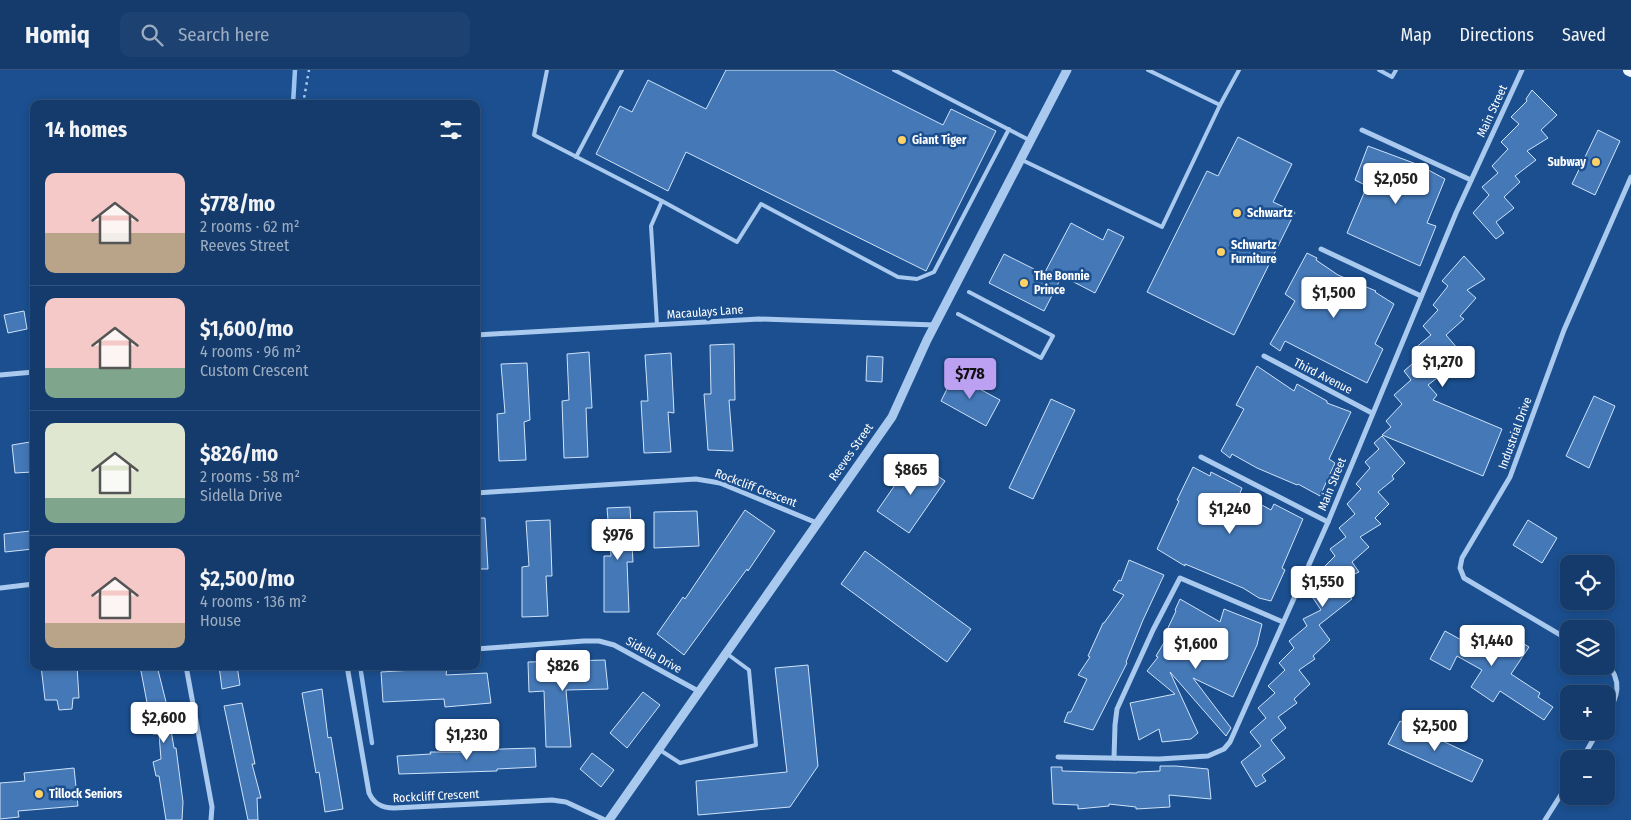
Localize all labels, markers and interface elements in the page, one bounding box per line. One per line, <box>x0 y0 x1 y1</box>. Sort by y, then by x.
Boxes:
search box <box>120 12 470 57</box>
text: Homiq <box>25 21 90 49</box>
icon: search <box>138 21 166 49</box>
text: Search here <box>178 23 269 46</box>
text: Map <box>1400 24 1432 46</box>
text: Directions <box>1460 24 1534 46</box>
text: Saved <box>1562 24 1606 46</box>
street label: Main Street <box>1474 83 1510 139</box>
icon: filters <box>437 116 465 144</box>
text: 14 homes <box>45 117 127 143</box>
place label: Giant Tiger <box>912 133 967 147</box>
marker: Giant Tiger <box>896 134 908 146</box>
place label: Subway <box>1547 155 1586 169</box>
marker: Subway <box>1590 156 1602 168</box>
pin: $2,050 <box>1355 162 1437 205</box>
text: $2,050 <box>1374 169 1418 188</box>
text: $778/mo <box>200 191 275 217</box>
icon: home <box>85 193 145 253</box>
place label: Schwartz <box>1247 206 1292 220</box>
marker: Schwartz <box>1231 207 1243 219</box>
text: 2 rooms · 62 m² <box>200 217 299 236</box>
text: Reeves Street <box>200 236 289 255</box>
place label: Schwartz Furniture <box>1231 238 1276 266</box>
marker: Schwartz Furniture <box>1215 246 1227 258</box>
place label: The Bonnie Prince <box>1034 269 1090 297</box>
pin: $1,500 <box>1293 276 1375 319</box>
marker: The Bonnie Prince <box>1018 277 1030 289</box>
text: $1,500 <box>1312 283 1356 302</box>
street label: Macaulays Lane <box>666 302 744 322</box>
text: $1,600/mo <box>200 316 293 342</box>
icon: home <box>85 318 145 378</box>
text: 4 rooms · 96 m² <box>200 342 301 361</box>
pin: $1,270 <box>1402 346 1484 388</box>
text: $1,270 <box>1423 352 1463 371</box>
street label: Third Avenue <box>1291 355 1355 397</box>
pin: $778 <box>940 358 1000 400</box>
text: Custom Crescent <box>200 361 308 380</box>
text: $778 <box>955 364 985 383</box>
street label: Industrial Drive <box>1495 395 1535 471</box>
street label: Reeves Street <box>826 421 876 483</box>
text: $826/mo <box>200 441 278 467</box>
icon: home <box>85 443 145 503</box>
pin: $865 <box>881 454 941 496</box>
street label: Main Street <box>1315 455 1349 513</box>
text: $865 <box>895 460 927 479</box>
street label: Rockcliff Crescent <box>713 466 799 510</box>
text: 2 rooms · 58 m² <box>200 467 300 486</box>
text: Sidella Drive <box>200 486 282 505</box>
pin: $1,240 <box>1189 492 1271 535</box>
text: $1,240 <box>1209 499 1251 518</box>
pin: $976 <box>588 518 648 561</box>
text: $976 <box>603 525 633 544</box>
map controls <box>1560 555 1615 805</box>
button: locate <box>1560 555 1615 610</box>
text: $2,500/mo <box>200 566 295 592</box>
pin: $1,550 <box>1282 566 1364 608</box>
icon: home <box>85 568 145 628</box>
text: $1,550 <box>1302 572 1344 591</box>
text: 4 rooms · 136 m² <box>200 592 307 611</box>
text: House <box>200 611 241 630</box>
button: layers <box>1560 620 1615 675</box>
pin: $1,440 <box>1451 624 1533 667</box>
pin: $1,600 <box>1155 628 1237 670</box>
text: $1,440 <box>1471 631 1513 650</box>
street label: Sidella Drive <box>624 634 684 676</box>
text: $1,600 <box>1174 634 1218 653</box>
pin: $826 <box>533 650 593 692</box>
text: $826 <box>547 656 579 675</box>
button: + <box>1560 685 1615 740</box>
pin: $2,600 <box>123 702 205 744</box>
text: $2,600 <box>142 708 186 727</box>
pin: $2,500 <box>1394 710 1476 752</box>
text: $2,500 <box>1413 716 1457 735</box>
pin: $1,230 <box>426 718 508 761</box>
text: $1,230 <box>446 725 488 744</box>
button: − <box>1560 750 1615 805</box>
place label: Tillock Seniors <box>49 787 123 801</box>
street label: Rockcliff Crescent <box>392 787 480 805</box>
marker: Tillock Seniors <box>33 788 45 800</box>

